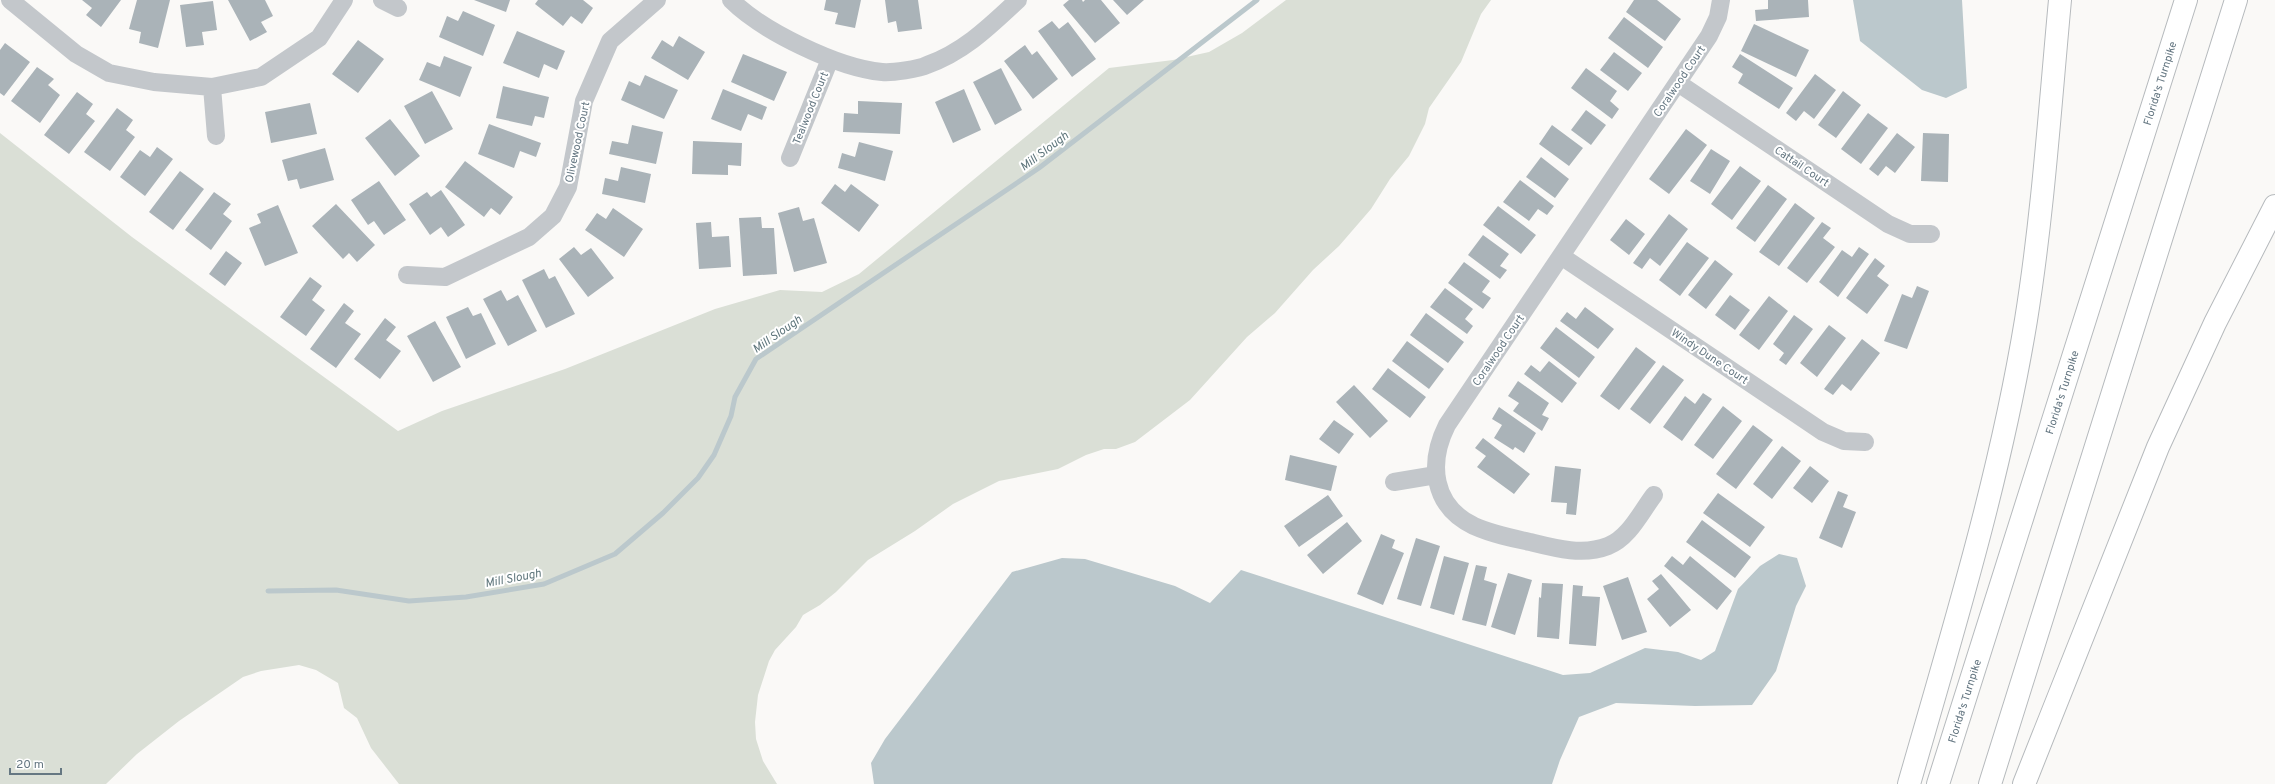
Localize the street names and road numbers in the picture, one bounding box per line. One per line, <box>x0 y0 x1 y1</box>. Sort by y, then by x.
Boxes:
street label: Florida's Turnpike <box>2141 40 2180 127</box>
street label: Coralwood Court <box>1651 43 1709 120</box>
street label: Tealwood Court <box>790 70 832 147</box>
street label: Olivewood Court <box>563 100 593 184</box>
street label: Cattail Court <box>1771 143 1831 190</box>
street label: Coralwood Court <box>1470 312 1528 389</box>
street label: Windy Dune Court <box>1668 326 1751 388</box>
street label: Florida's Turnpike <box>2043 349 2083 436</box>
street label: Florida's Turnpike <box>1945 658 1985 745</box>

